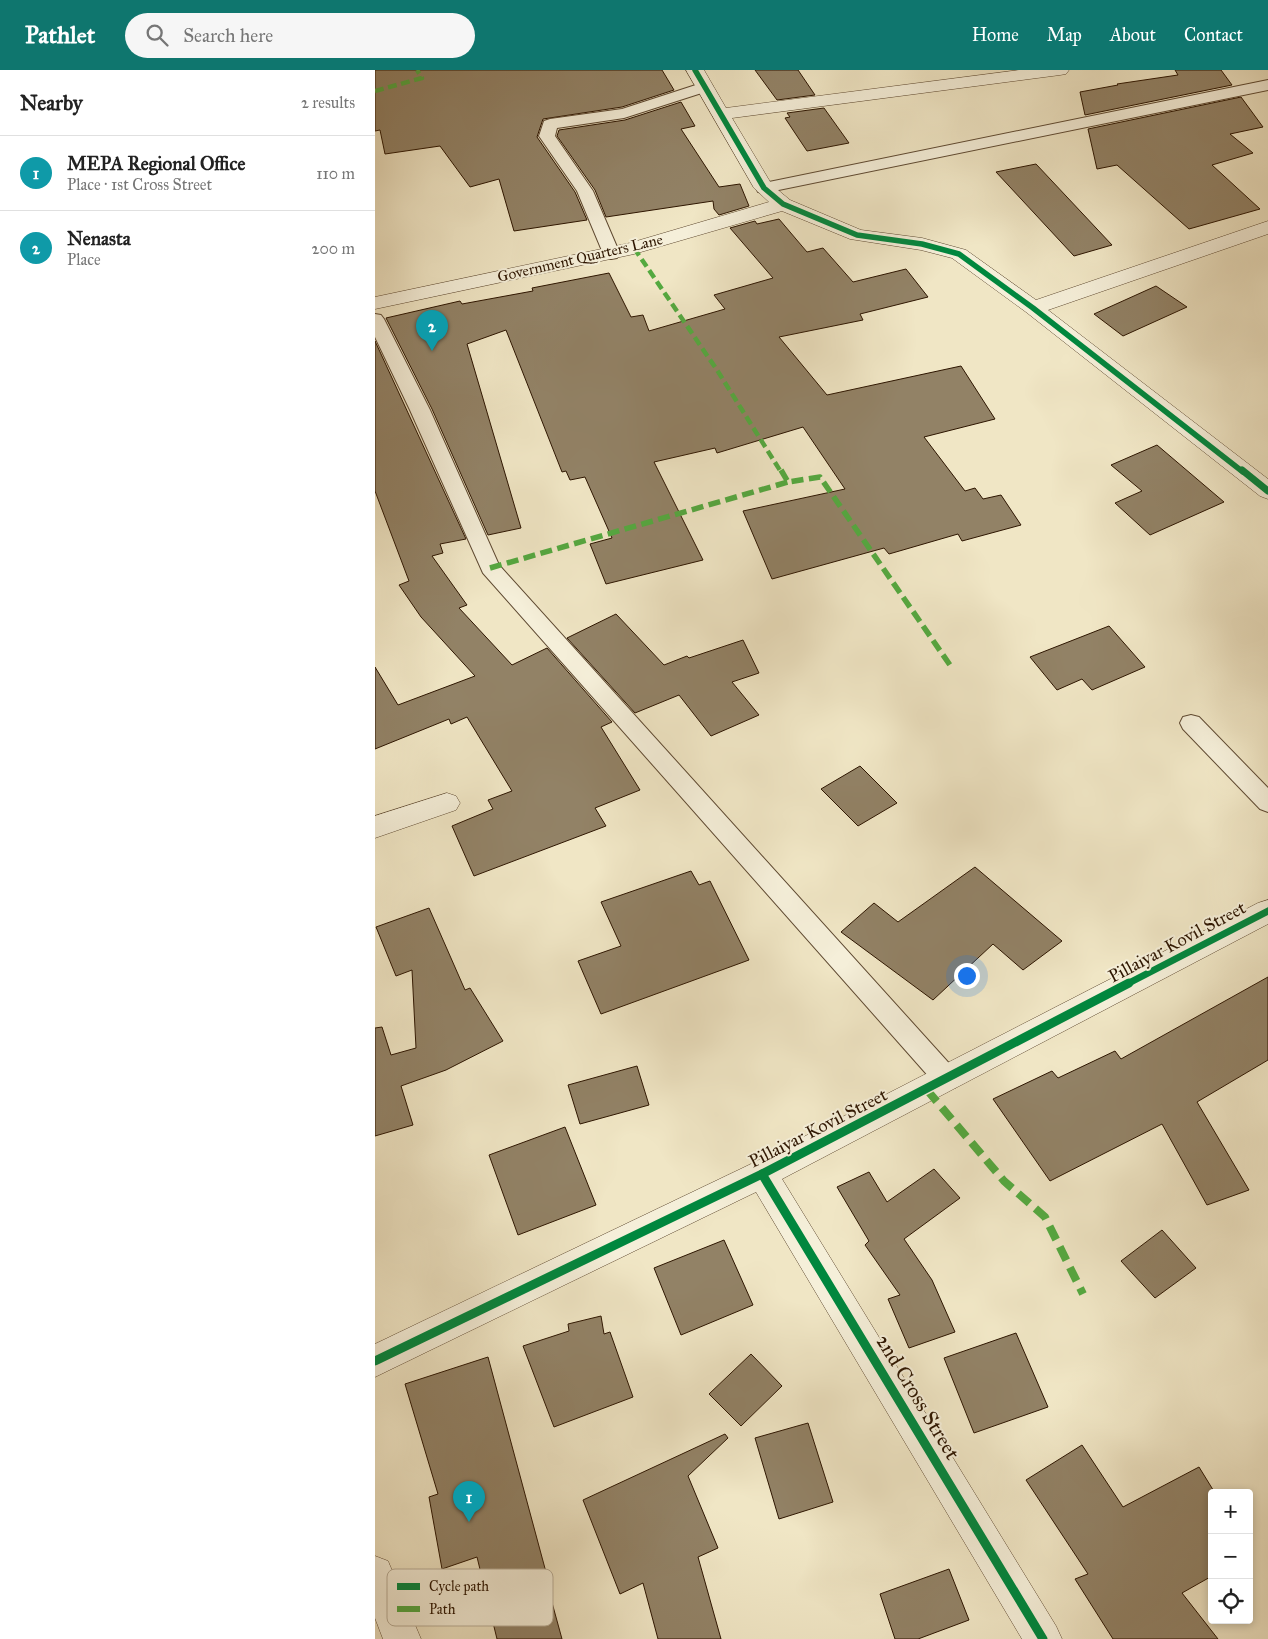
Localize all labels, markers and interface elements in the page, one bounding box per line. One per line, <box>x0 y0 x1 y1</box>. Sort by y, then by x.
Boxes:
search box <box>125 13 475 58</box>
text: Pathlet <box>25 20 95 50</box>
icon: search <box>143 21 171 49</box>
text: Search here <box>183 24 273 47</box>
text: Home <box>972 24 1019 46</box>
text: Map <box>1047 24 1082 46</box>
text: About <box>1110 24 1156 46</box>
text: Contact <box>1184 24 1243 46</box>
text: Nearby <box>20 90 83 116</box>
text: 2 results <box>301 93 355 112</box>
text: MEPA Regional Office <box>67 152 245 175</box>
text: 1 <box>33 164 39 183</box>
text: 110 m <box>316 164 355 183</box>
text: Place · 1st Cross Street <box>67 175 212 194</box>
text: Nenasta <box>67 227 131 250</box>
street label: Government Quarters Lane <box>496 230 664 286</box>
text: 2 <box>32 239 40 258</box>
text: 200 m <box>312 239 355 258</box>
text: Place <box>67 250 101 269</box>
pin: 2 <box>416 310 448 351</box>
street label: Pillaiyar Kovil Street <box>1104 896 1250 988</box>
your location <box>954 963 980 989</box>
street label: Pillaiyar Kovil Street <box>745 1083 892 1172</box>
street label: 2nd Cross Street <box>870 1330 966 1465</box>
pin: 1 <box>453 1481 485 1522</box>
map controls <box>1208 1489 1253 1624</box>
button: + <box>1208 1489 1253 1534</box>
button: − <box>1208 1534 1253 1579</box>
legend <box>387 1569 553 1626</box>
text: Cycle path <box>429 1578 489 1595</box>
button: locate <box>1208 1579 1253 1624</box>
text: Path <box>429 1601 456 1618</box>

